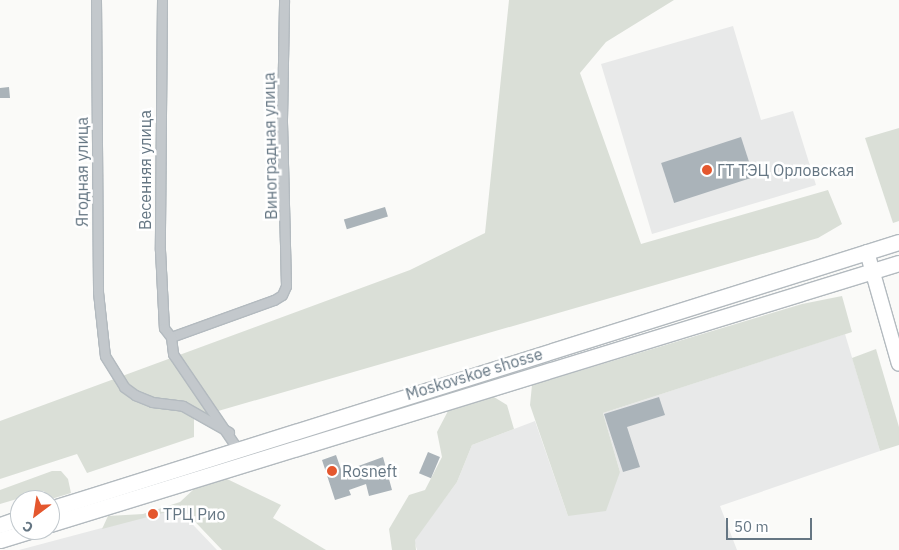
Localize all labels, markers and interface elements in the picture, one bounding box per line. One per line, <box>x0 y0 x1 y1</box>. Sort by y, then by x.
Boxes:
street label: Виноградная улица <box>259 72 281 220</box>
street label: Весенняя улица <box>135 110 155 230</box>
street label: Ягодная улица <box>72 117 92 227</box>
place label: ГТ ТЭЦ Орловская <box>717 160 854 180</box>
marker: ГТ ТЭЦ Орловская <box>701 164 713 176</box>
street label: Moskovskoe shosse <box>403 344 545 404</box>
place label: Rosneft <box>342 461 397 481</box>
marker: Rosneft <box>326 465 338 477</box>
north arrow <box>10 490 60 540</box>
place label: ТРЦ Рио <box>163 504 225 524</box>
marker: ТРЦ Рио <box>147 508 159 520</box>
scale bar <box>729 508 815 540</box>
text: С <box>19 517 36 537</box>
text: 50 m <box>734 517 769 536</box>

